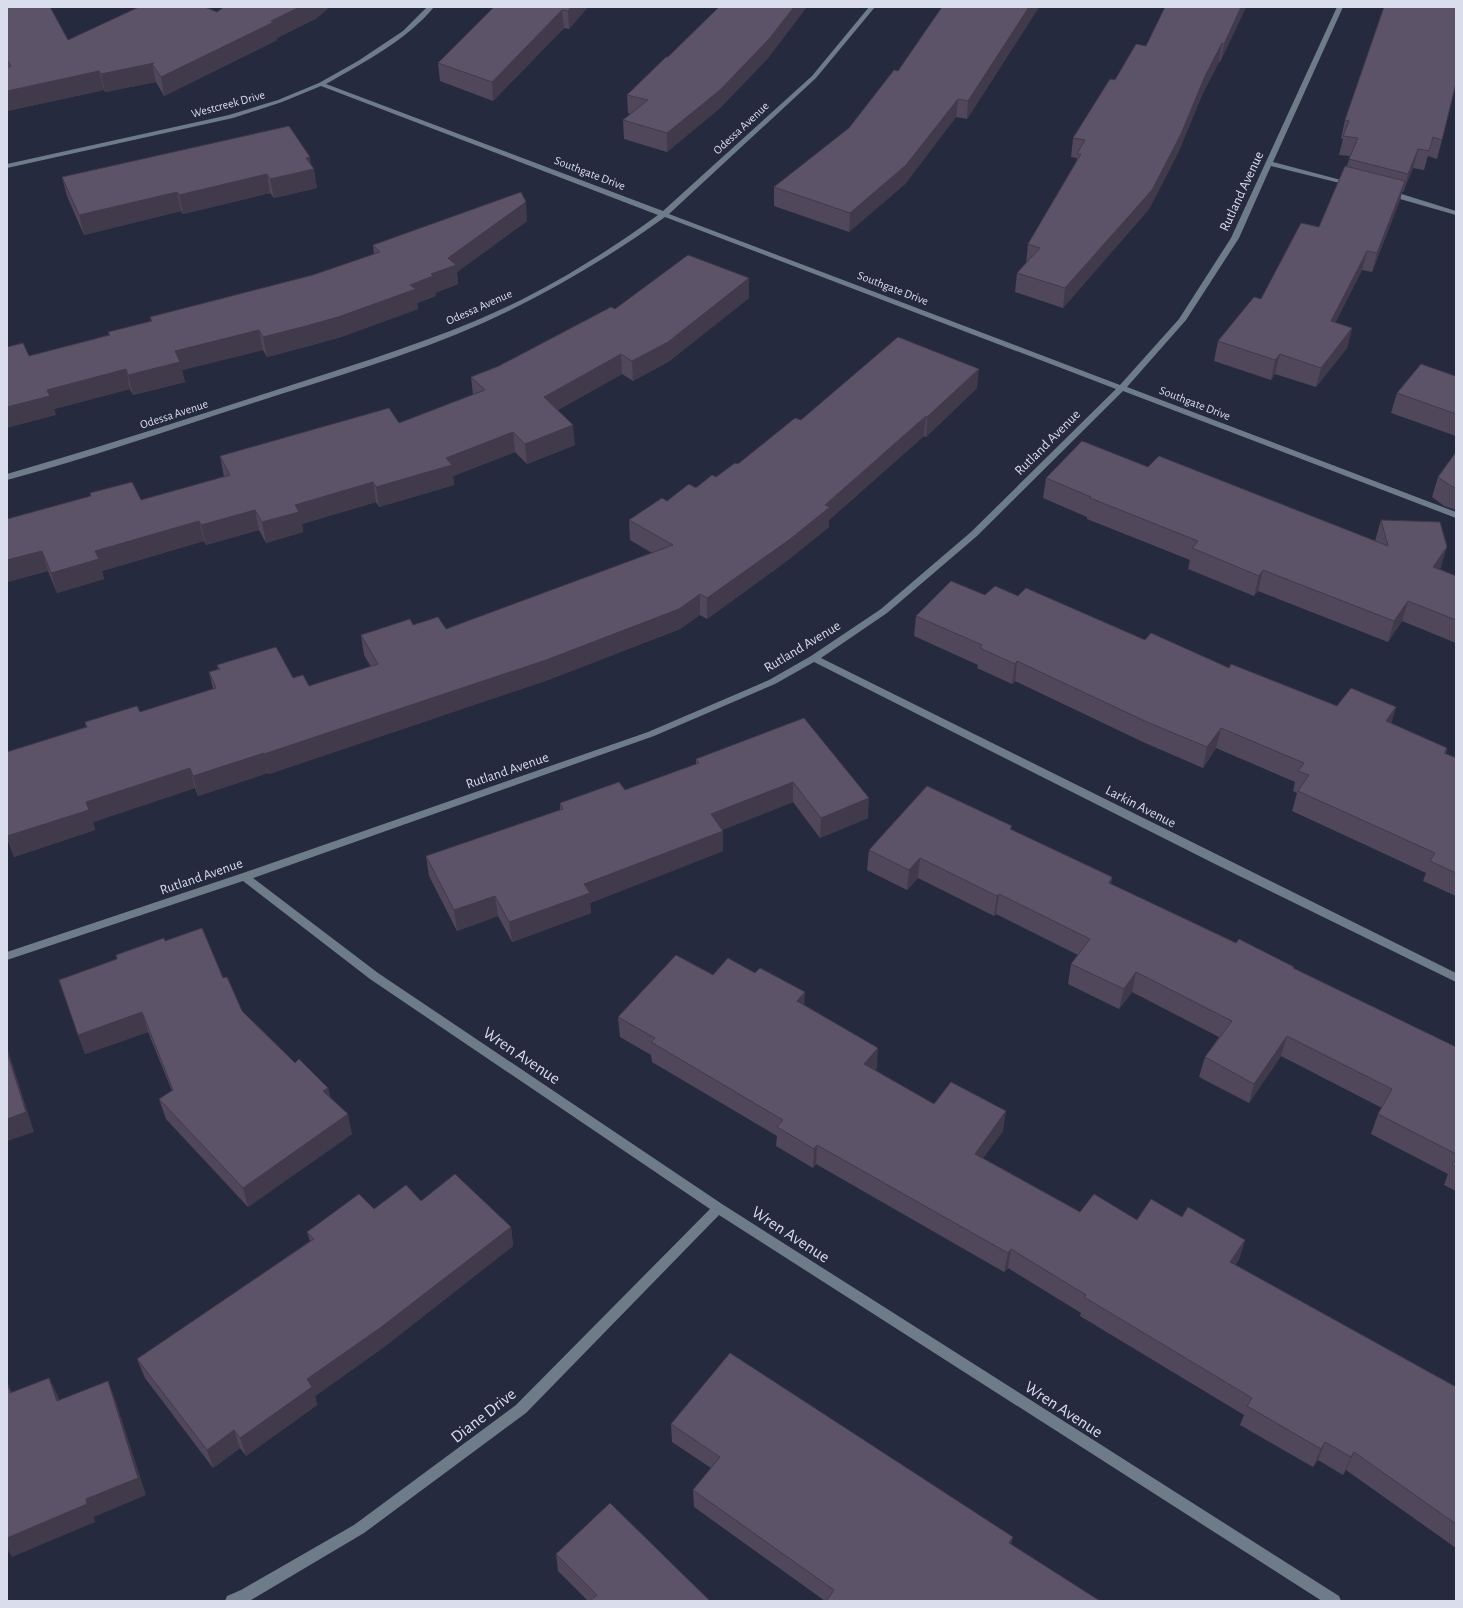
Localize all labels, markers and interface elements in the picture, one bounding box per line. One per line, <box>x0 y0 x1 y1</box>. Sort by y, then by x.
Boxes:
street label: Westcreek Drive <box>190 88 266 120</box>
street label: Odessa Avenue <box>711 99 771 157</box>
street label: Rutland Avenue <box>1217 149 1267 234</box>
street label: Southgate Drive <box>553 154 627 192</box>
street label: Southgate Drive <box>856 269 930 307</box>
street label: Odessa Avenue <box>444 287 514 327</box>
street label: Southgate Drive <box>1158 384 1232 422</box>
street label: Odessa Avenue <box>138 397 210 431</box>
street label: Rutland Avenue <box>1012 407 1083 478</box>
street label: Rutland Avenue <box>762 619 843 675</box>
street label: Rutland Avenue <box>464 750 550 792</box>
street label: Larkin Avenue <box>1103 783 1178 831</box>
street label: Rutland Avenue <box>158 856 244 898</box>
street label: Wren Avenue <box>480 1024 563 1087</box>
street label: Wren Avenue <box>749 1203 833 1266</box>
street label: Wren Avenue <box>1022 1378 1106 1441</box>
street label: Diane Drive <box>448 1385 519 1446</box>

